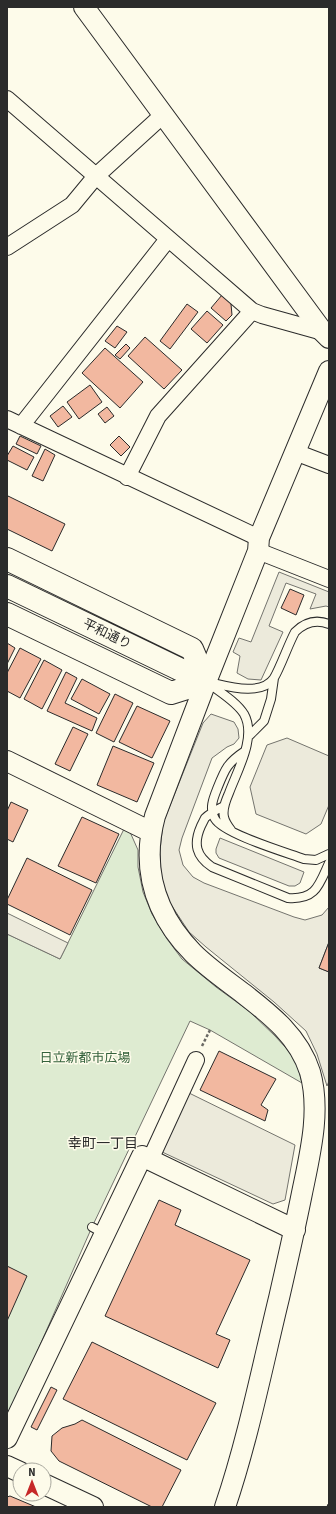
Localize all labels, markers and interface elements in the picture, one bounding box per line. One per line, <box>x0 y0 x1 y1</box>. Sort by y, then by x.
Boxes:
street label: 平和通り <box>80 615 134 653</box>
park label: 日立新都市広場 <box>39 1049 131 1067</box>
district label: 幸町一丁目 <box>68 1134 138 1154</box>
north arrow <box>12 1462 52 1502</box>
text: N <box>28 1465 36 1480</box>

